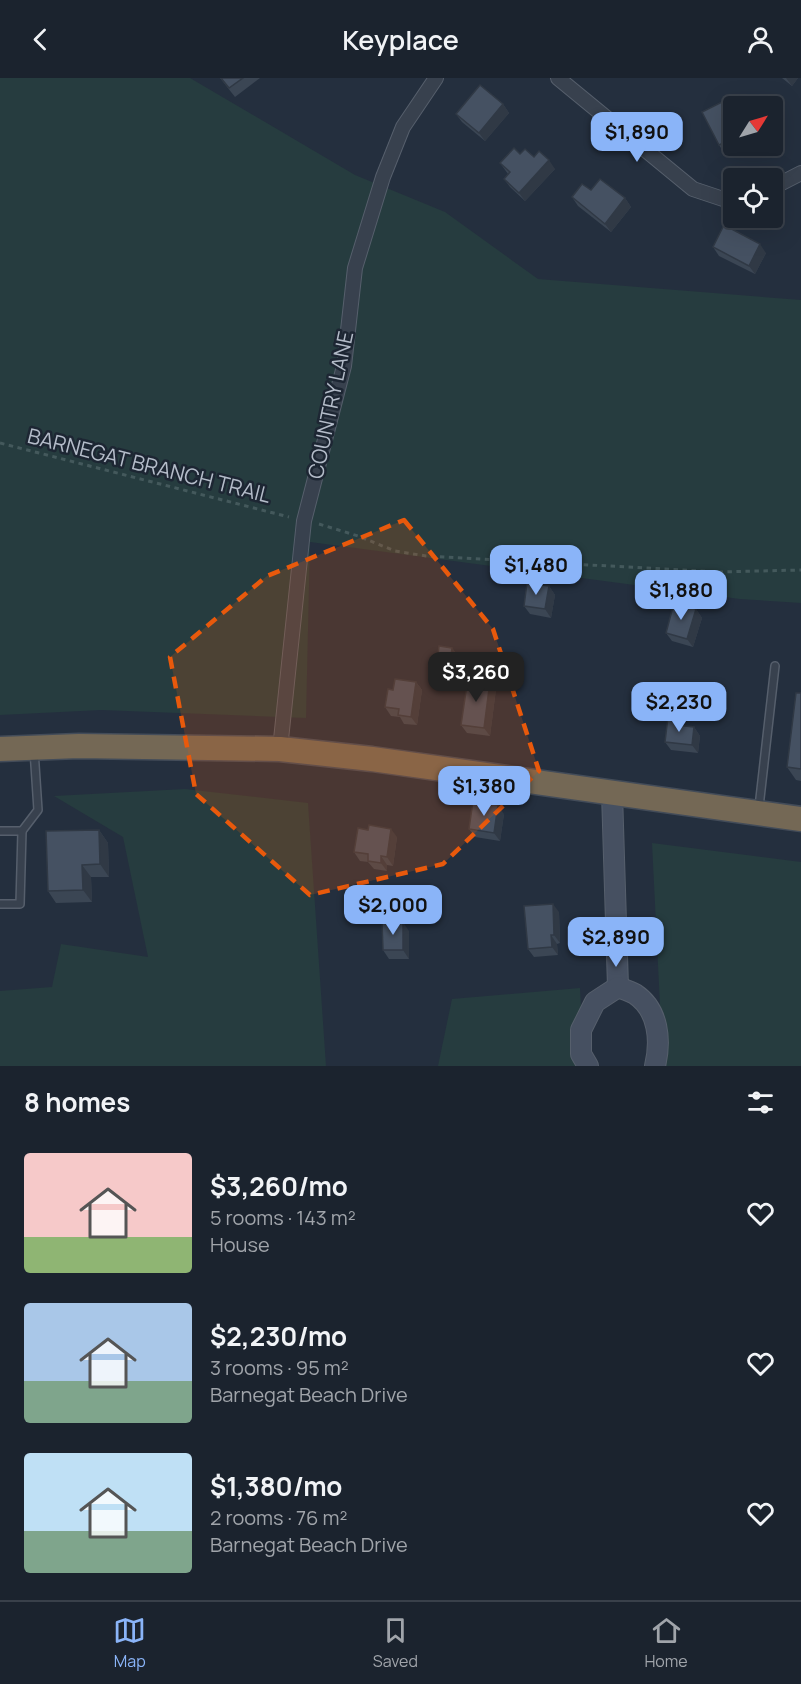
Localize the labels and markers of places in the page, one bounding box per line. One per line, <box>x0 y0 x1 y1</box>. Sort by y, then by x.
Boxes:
pin: $1,890 <box>588 112 686 163</box>
pin: $1,480 <box>487 545 585 596</box>
pin: $1,880 <box>632 570 730 621</box>
pin: $3,260 <box>427 652 525 703</box>
pin: $2,230 <box>630 682 728 733</box>
pin: $1,380 <box>435 766 533 817</box>
pin: $2,000 <box>344 885 442 936</box>
pin: $2,890 <box>567 917 665 968</box>

